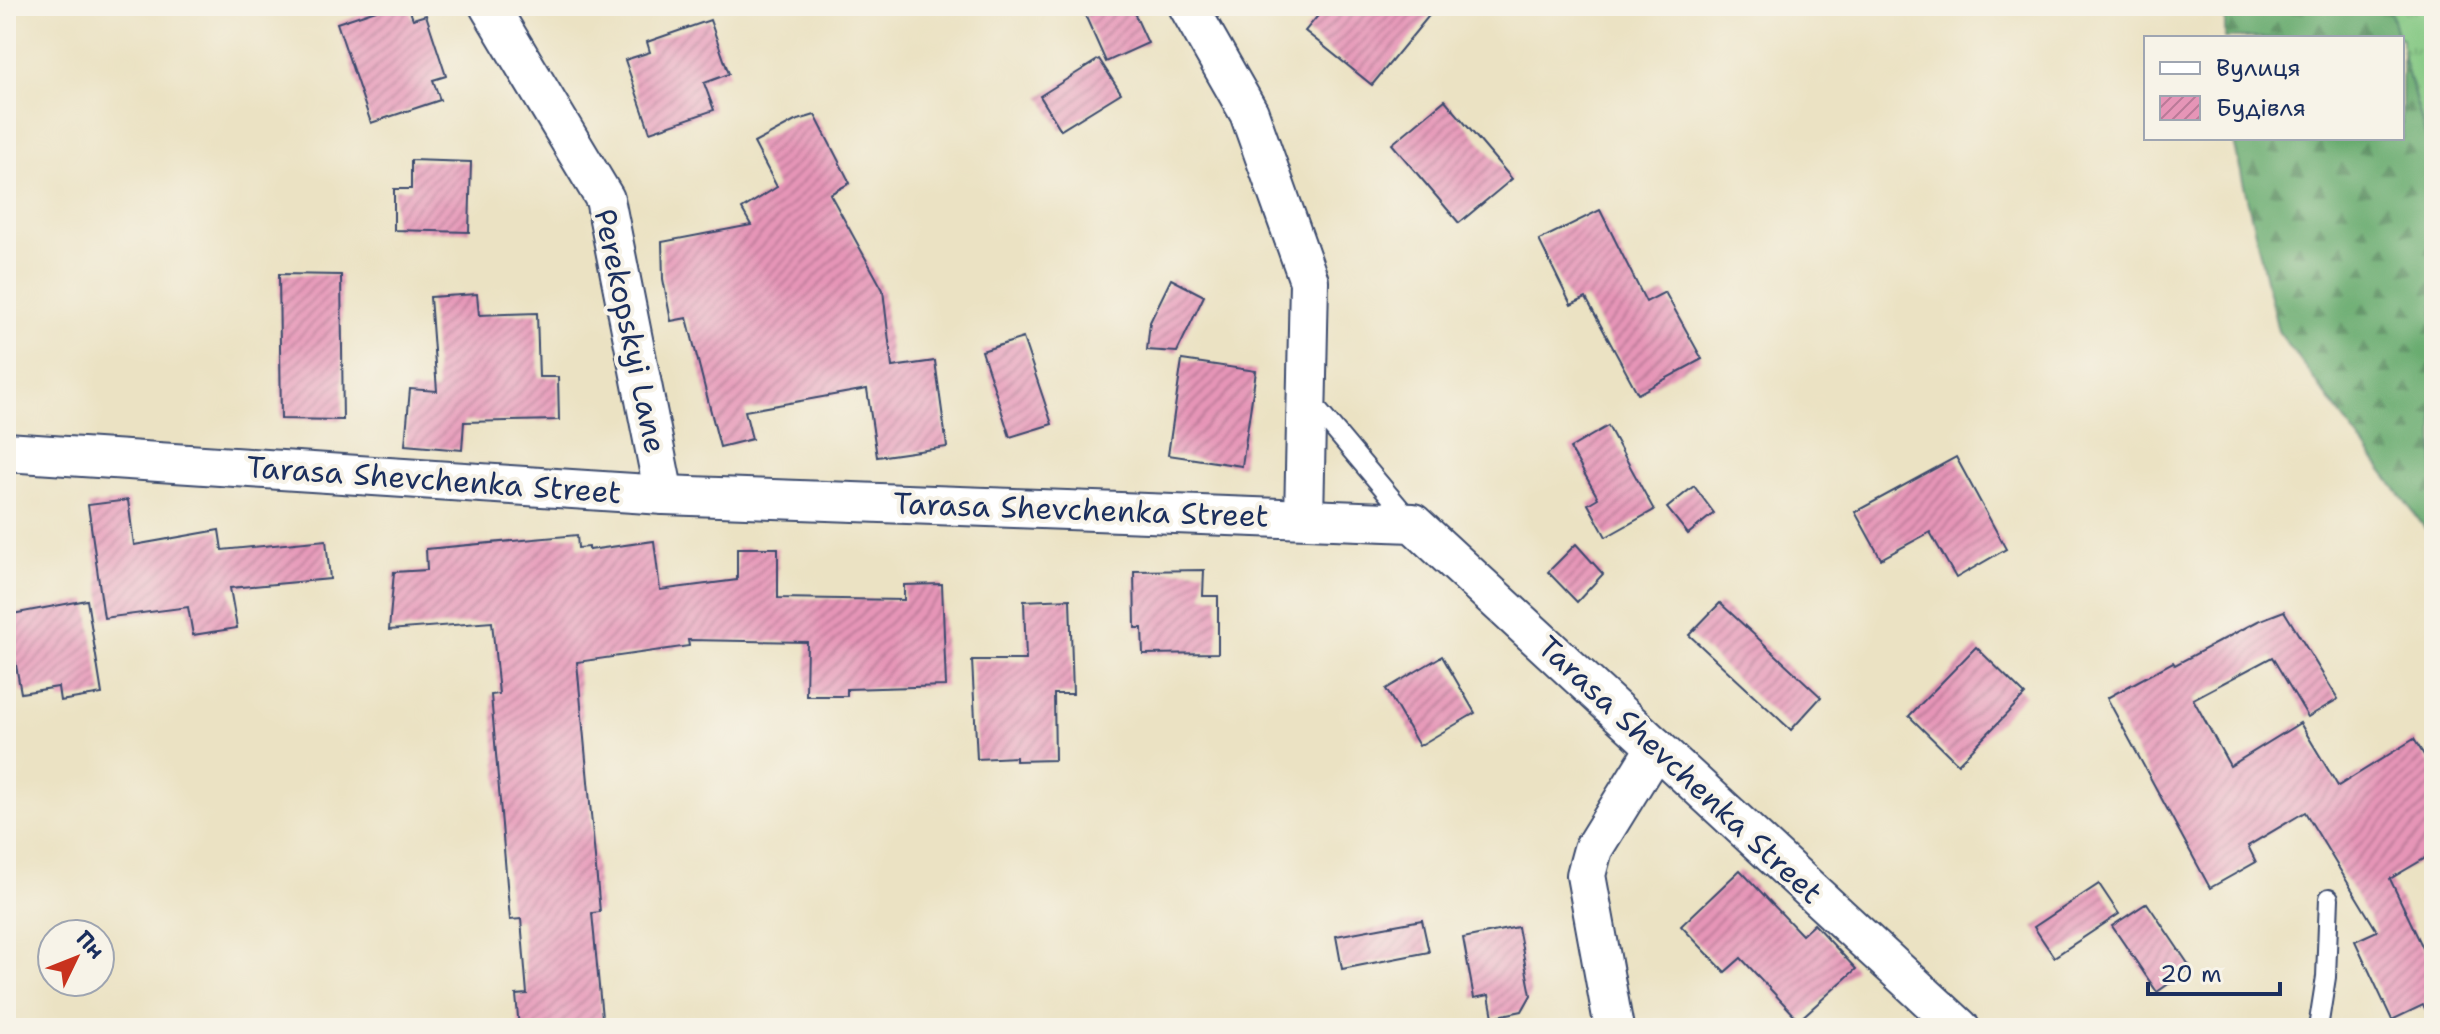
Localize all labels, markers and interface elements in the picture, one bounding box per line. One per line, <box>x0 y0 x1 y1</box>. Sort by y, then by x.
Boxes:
legend <box>2144 36 2404 140</box>
text: Вулиця <box>2216 52 2301 84</box>
text: Будівля <box>2216 92 2306 124</box>
street label: Perekopskyi Lane <box>585 205 676 457</box>
street label: Tarasa Shevchenka Street <box>245 446 623 513</box>
street label: Tarasa Shevchenka Street <box>893 482 1269 537</box>
street label: Tarasa Shevchenka Street <box>1529 627 1832 913</box>
north arrow <box>36 918 116 998</box>
text: Пн <box>70 924 111 965</box>
scale bar <box>2148 946 2280 996</box>
text: 20 m <box>2160 958 2222 990</box>

